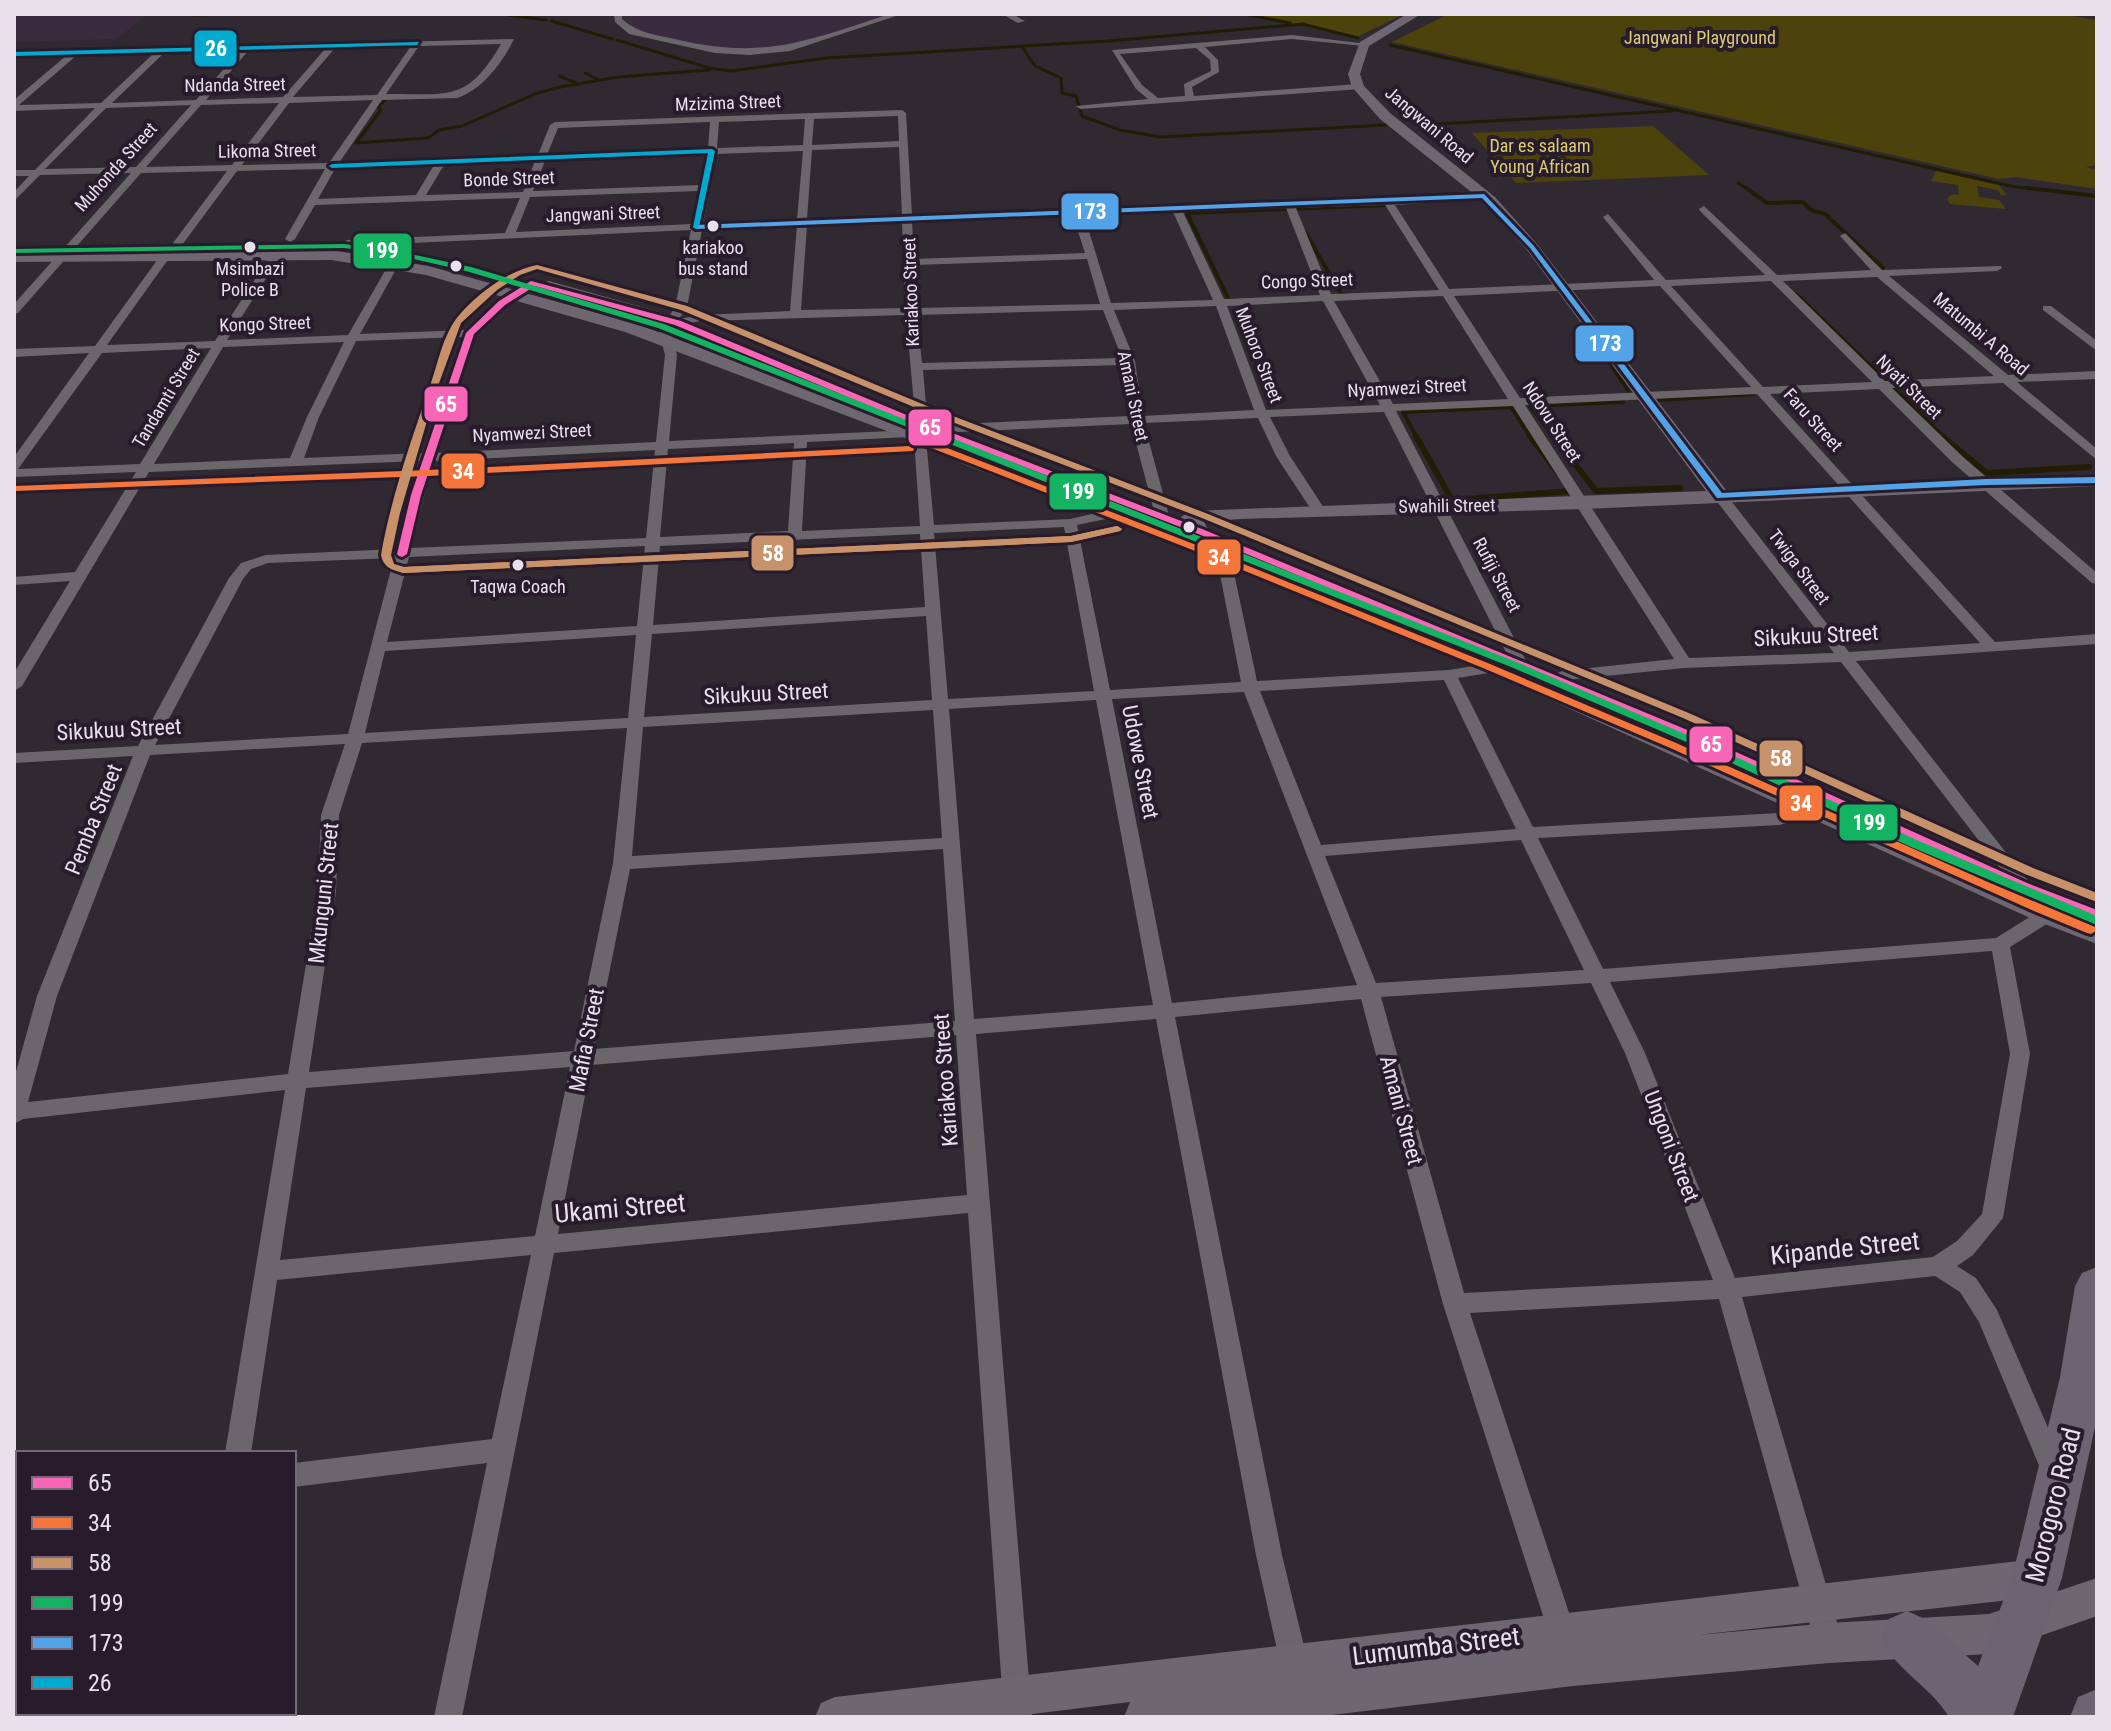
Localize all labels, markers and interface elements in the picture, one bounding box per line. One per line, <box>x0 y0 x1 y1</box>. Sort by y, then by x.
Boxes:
park label: Jangwani Playground <box>1624 27 1776 48</box>
line badge: 26 <box>193 29 238 68</box>
text: 26 <box>205 36 227 61</box>
street label: Ndanda Street <box>184 73 286 96</box>
street label: Jangwani Road <box>1381 82 1478 167</box>
street label: Mzizima Street <box>675 90 781 115</box>
street label: Muhonda Street <box>70 118 161 216</box>
park label: Dar es salaam Young African <box>1489 135 1591 177</box>
street label: Likoma Street <box>218 139 316 162</box>
street label: Bonde Street <box>463 166 555 191</box>
line badge: 173 <box>1060 192 1120 231</box>
text: 173 <box>1073 199 1107 224</box>
street label: Jangwani Street <box>545 201 661 226</box>
marker: kariakoo bus stand <box>705 218 721 234</box>
line badge: 199 <box>352 232 413 270</box>
place label: kariakoo bus stand <box>678 237 748 279</box>
street label: Kariakoo Street <box>898 237 923 347</box>
text: 199 <box>365 238 399 263</box>
marker: Msimbazi Police B <box>242 239 258 255</box>
place label: Msimbazi Police B <box>215 258 285 300</box>
unlabelled marker <box>448 258 464 274</box>
street label: Congo Street <box>1261 268 1353 293</box>
street label: Matumbi A Road <box>1930 288 2033 379</box>
street label: Muhoro Street <box>1232 304 1287 406</box>
street label: Kongo Street <box>219 311 311 336</box>
line badge: 173 <box>1574 324 1635 363</box>
text: 173 <box>1588 331 1622 356</box>
street label: Tandamti Street <box>128 344 204 451</box>
street label: Amani Street <box>1114 349 1153 443</box>
street label: Nyati Street <box>1872 350 1946 423</box>
street label: Nyamwezi Street <box>1347 374 1467 401</box>
street label: Ndovu Street <box>1519 378 1586 466</box>
street label: Faru Street <box>1780 384 1847 455</box>
line badge: 65 <box>423 385 469 423</box>
text: 65 <box>435 392 457 417</box>
line badge: 65 <box>907 408 953 447</box>
text: 65 <box>919 415 941 440</box>
street label: Nyamwezi Street <box>472 419 592 446</box>
line badge: 34 <box>440 452 486 490</box>
text: 34 <box>452 459 474 484</box>
line badge: 199 <box>1048 472 1108 511</box>
text: 199 <box>1061 479 1095 504</box>
street label: Swahili Street <box>1398 494 1496 517</box>
unlabelled marker <box>1181 519 1197 535</box>
street label: Twiga Street <box>1764 525 1834 608</box>
line badge: 58 <box>750 534 795 572</box>
street label: Rufiji Street <box>1469 534 1526 616</box>
line badge: 34 <box>1196 538 1242 576</box>
text: 58 <box>762 541 784 566</box>
text: 34 <box>1208 545 1230 570</box>
marker: Taqwa Coach <box>510 557 526 573</box>
place label: Taqwa Coach <box>470 576 566 597</box>
street label: Sikukuu Street <box>1753 620 1879 651</box>
street label: Sikukuu Street <box>703 678 829 709</box>
street label: Udowe Street <box>1117 703 1164 821</box>
street label: Sikukuu Street <box>56 714 182 745</box>
line badge: 65 <box>1688 725 1734 764</box>
text: 65 <box>1700 732 1722 757</box>
line badge: 58 <box>1758 739 1804 778</box>
text: 58 <box>1770 746 1792 771</box>
street label: Pemba Street <box>60 760 127 878</box>
line badge: 34 <box>1778 784 1824 822</box>
text: 34 <box>1790 791 1812 816</box>
line badge: 199 <box>1838 803 1899 842</box>
text: 199 <box>1852 810 1886 835</box>
street label: Mkunguni Street <box>304 821 343 965</box>
street label: Mafia Street <box>564 986 609 1094</box>
street label: Kariakoo Street <box>928 1013 963 1147</box>
street label: Amani Street <box>1375 1053 1428 1168</box>
street label: Ungoni Street <box>1639 1087 1704 1205</box>
street label: Ukami Street <box>553 1187 687 1229</box>
street label: Kipande Street <box>1769 1225 1921 1271</box>
street label: Morogoro Road <box>2019 1425 2087 1585</box>
legend <box>16 1451 296 1715</box>
text: 65 <box>88 1469 112 1497</box>
text: 34 <box>88 1509 112 1537</box>
text: 58 <box>88 1549 112 1577</box>
text: 199 <box>88 1589 124 1617</box>
street label: Lumumba Street <box>1351 1621 1521 1671</box>
text: 173 <box>88 1629 124 1657</box>
text: 26 <box>88 1669 112 1697</box>

